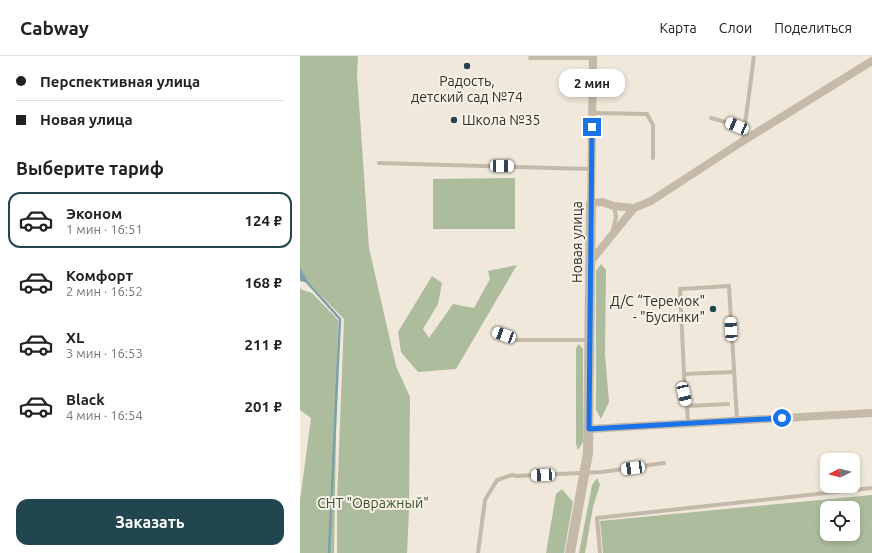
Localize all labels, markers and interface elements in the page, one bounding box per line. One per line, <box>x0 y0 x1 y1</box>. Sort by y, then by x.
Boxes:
text: Cabway <box>20 17 89 39</box>
text: Карта <box>659 20 697 36</box>
text: Слои <box>719 20 752 36</box>
text: Поделиться <box>774 20 852 36</box>
marker: Радость, детский сад №74 <box>462 61 472 71</box>
callout: 2 мин <box>559 69 625 97</box>
text: Перспективная улица <box>40 73 200 90</box>
place label: Радость, детский сад №74 <box>411 73 523 105</box>
text: 2 мин <box>574 76 610 90</box>
text: Новая улица <box>40 111 133 128</box>
place label: Школа №35 <box>462 112 541 128</box>
marker: Школа №35 <box>449 115 459 125</box>
car <box>724 116 750 136</box>
route end <box>583 118 601 136</box>
text: Выберите тариф <box>16 158 164 178</box>
car <box>490 160 514 172</box>
street label: Новая улица <box>569 201 585 283</box>
icon: car <box>18 202 54 238</box>
text: Эконом <box>66 205 122 222</box>
text: 124 ₽ <box>245 212 282 229</box>
text: 1 мин · 16:51 <box>66 222 143 236</box>
icon: car <box>18 264 54 300</box>
text: Комфорт <box>66 267 133 284</box>
text: 168 ₽ <box>245 274 282 291</box>
text: 2 мин · 16:52 <box>66 284 143 298</box>
place label: Д/С “Теремок" - "Бусинки" <box>610 293 705 325</box>
marker: Д/С “Теремок" - "Бусинки" <box>708 304 718 314</box>
car <box>724 317 738 341</box>
car <box>491 325 517 345</box>
icon: car <box>18 326 54 362</box>
text: XL <box>66 329 84 346</box>
text: 211 ₽ <box>245 336 282 353</box>
text: 3 мин · 16:53 <box>66 346 143 360</box>
car <box>675 381 693 407</box>
icon: car <box>18 388 54 424</box>
text: Black <box>66 391 105 408</box>
text: 201 ₽ <box>245 398 282 415</box>
text: 4 мин · 16:54 <box>66 408 143 422</box>
route start <box>773 409 791 427</box>
north arrow <box>820 453 860 493</box>
map controls <box>820 453 860 541</box>
car <box>620 460 646 476</box>
car <box>531 468 555 482</box>
park label: СНТ "Овражный" <box>317 495 429 511</box>
button: Заказать <box>16 499 284 545</box>
button: locate <box>820 501 860 541</box>

